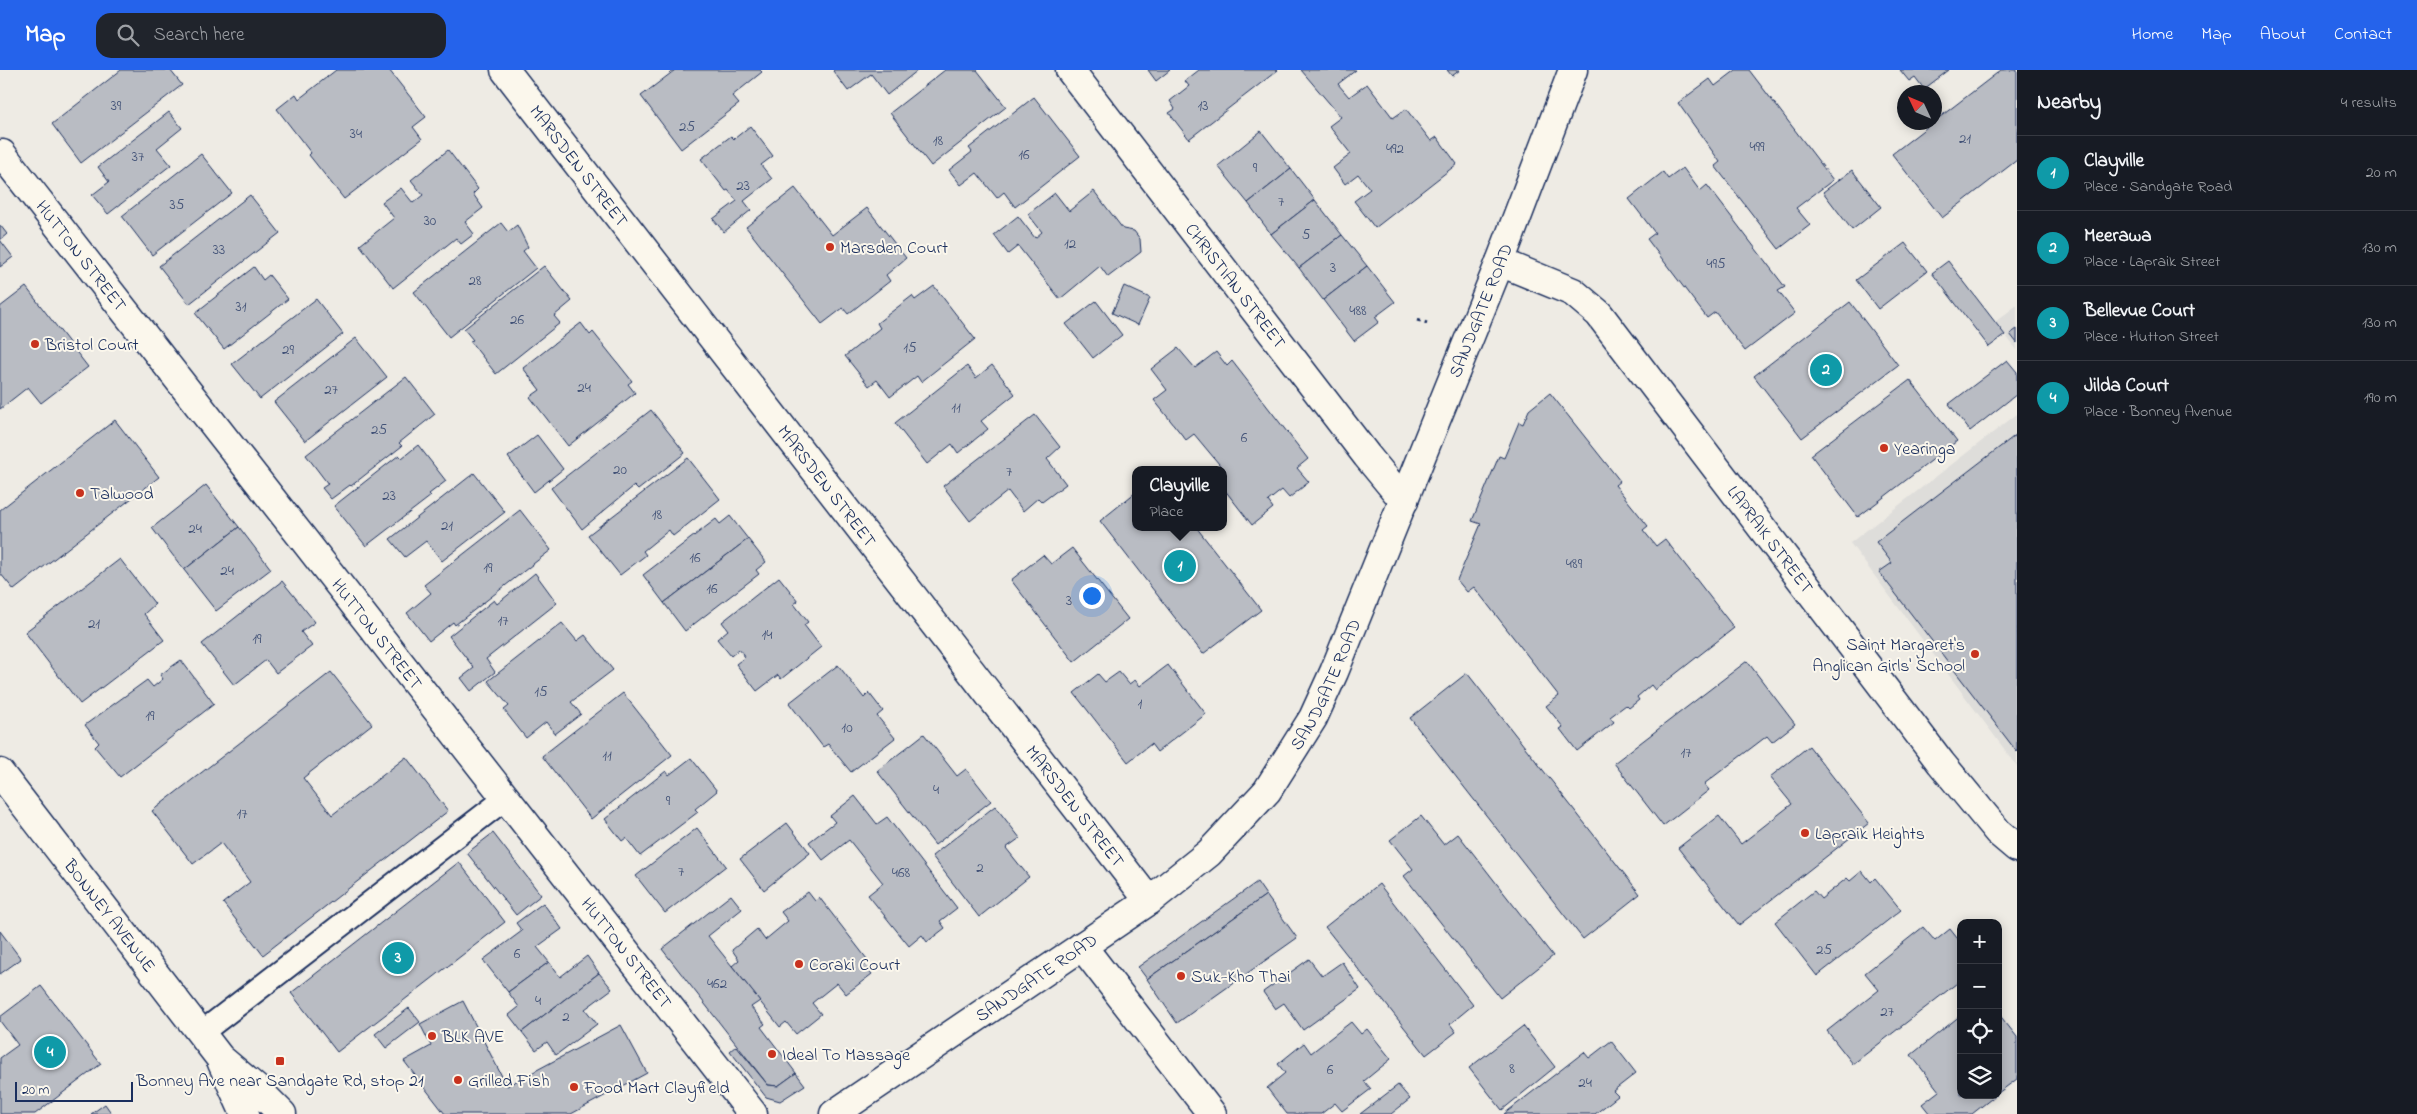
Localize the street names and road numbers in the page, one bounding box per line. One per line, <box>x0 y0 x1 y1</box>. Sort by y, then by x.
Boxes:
street label: MARSDEN STREET <box>522 100 633 233</box>
street label: HUTTON STREET <box>28 196 132 318</box>
street label: CHRISTIAN STREET <box>1177 218 1291 355</box>
street label: SANDGATE ROAD <box>1443 240 1521 382</box>
street label: MARSDEN STREET <box>770 420 881 554</box>
street label: LAPRAIK STREET <box>1719 481 1819 600</box>
street label: HUTTON STREET <box>324 574 428 696</box>
street label: SANDGATE ROAD <box>1285 616 1369 756</box>
street label: MARSDEN STREET <box>1018 741 1129 874</box>
street label: BONNEY AVENUE <box>56 854 161 979</box>
street label: HUTTON STREET <box>573 893 677 1015</box>
street label: SANDGATE ROAD <box>971 928 1104 1030</box>

